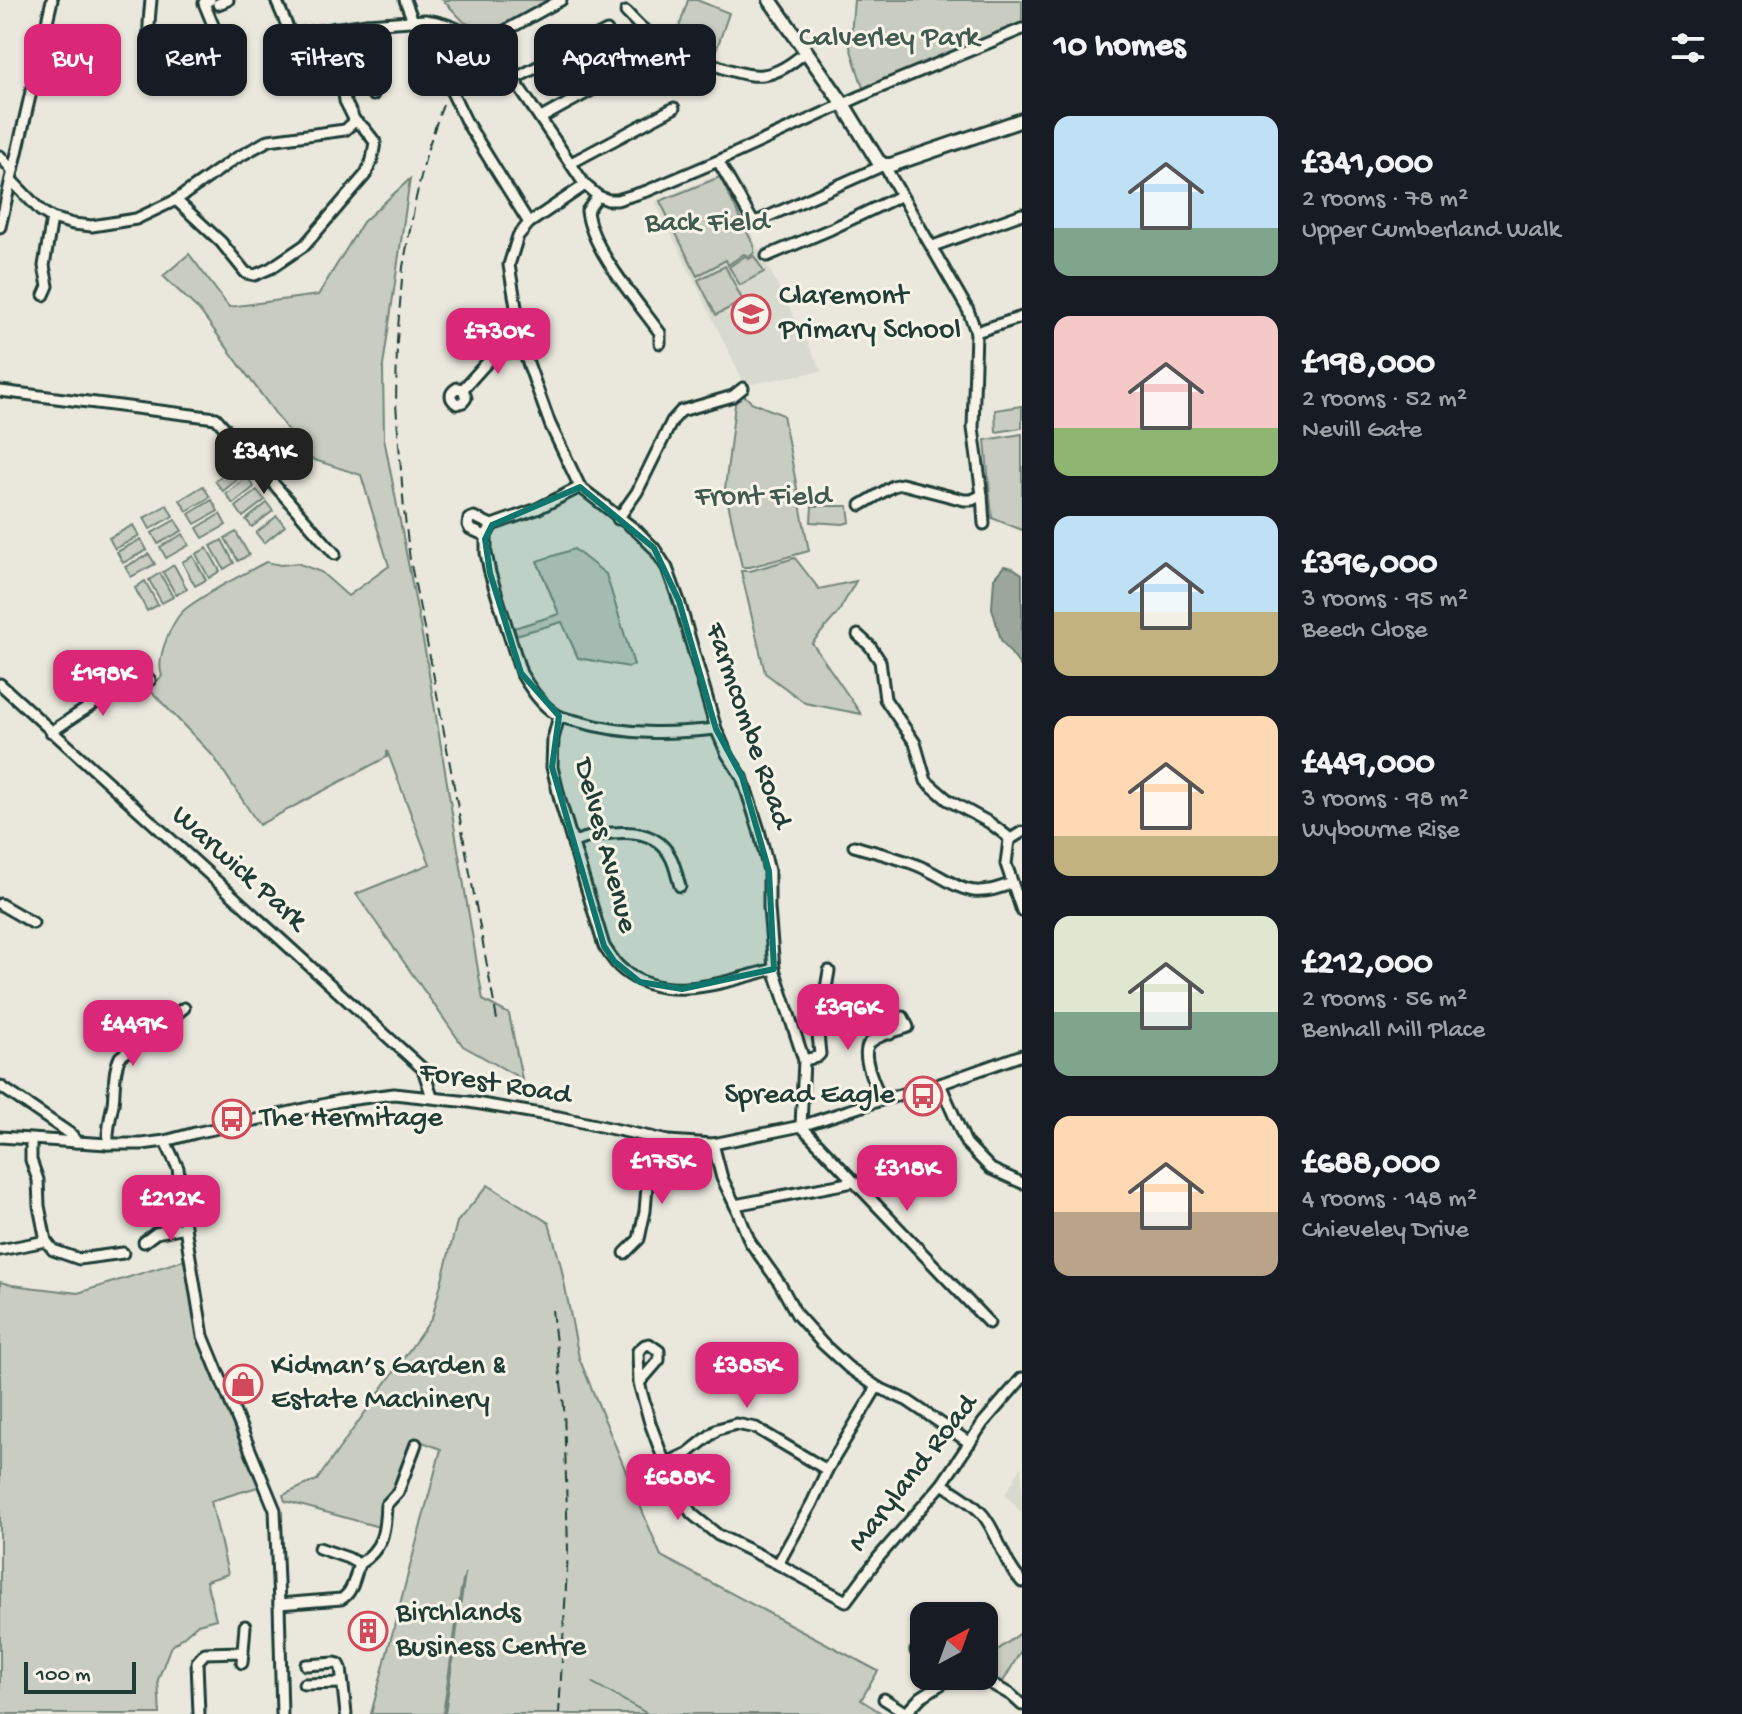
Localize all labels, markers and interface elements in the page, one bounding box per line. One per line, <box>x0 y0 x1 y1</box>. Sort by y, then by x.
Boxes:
park label: Calverley Park <box>799 22 982 57</box>
chip: Buy <box>24 24 121 96</box>
chip: Rent <box>137 24 247 96</box>
chip: Filters <box>263 24 392 96</box>
chip: New <box>408 24 518 96</box>
chip: Apartment <box>534 24 716 96</box>
icon: filters <box>1666 26 1710 70</box>
text: 10 homes <box>1054 28 1185 68</box>
text: £341,000 <box>1302 145 1433 185</box>
icon: home <box>1118 148 1214 244</box>
text: 2 rooms · 78 m² <box>1302 185 1468 216</box>
park label: Back Field <box>644 207 772 242</box>
text: Upper Cumberland Walk <box>1302 216 1560 247</box>
place label: Claremont Primary School <box>778 280 961 349</box>
school or university icon: Claremont Primary School <box>730 293 772 335</box>
pin: £730K <box>442 308 554 376</box>
text: £730K <box>464 318 532 349</box>
text: £198,000 <box>1302 345 1435 385</box>
icon: home <box>1118 348 1214 444</box>
text: 2 rooms · 52 m² <box>1302 385 1467 416</box>
text: Nevill Gate <box>1302 416 1422 447</box>
pin: £341K <box>208 428 320 496</box>
text: £341K <box>233 438 295 469</box>
park label: Front Field <box>694 481 834 516</box>
text: £396,000 <box>1302 545 1438 585</box>
icon: home <box>1118 548 1214 644</box>
text: 3 rooms · 95 m² <box>1302 585 1468 616</box>
text: Beech Close <box>1302 616 1427 647</box>
street label: Farmcombe Road <box>695 618 799 836</box>
pin: £198K <box>47 650 159 718</box>
text: £198K <box>71 660 135 691</box>
text: £449,000 <box>1302 745 1435 785</box>
icon: home <box>1118 748 1214 844</box>
street label: Delves Avenue <box>563 753 644 937</box>
text: 3 rooms · 98 m² <box>1302 785 1469 816</box>
street label: Warwick Park <box>163 799 315 941</box>
text: Wybourne Rise <box>1302 816 1460 847</box>
text: £212,000 <box>1302 945 1433 985</box>
icon: home <box>1118 948 1214 1044</box>
pin: £396K <box>792 984 904 1052</box>
text: 2 rooms · 56 m² <box>1302 985 1467 1016</box>
text: £396K <box>815 994 881 1025</box>
pin: £449K <box>77 1000 189 1068</box>
text: £449K <box>101 1010 165 1041</box>
text: Benhall Mill Place <box>1302 1016 1485 1047</box>
street label: Forest Road <box>416 1056 576 1115</box>
bus stop icon: Spread Eagle <box>902 1075 944 1117</box>
place label: Spread Eagle <box>724 1079 896 1114</box>
bus stop icon: The Hermitage <box>211 1098 253 1140</box>
place label: The Hermitage <box>258 1102 443 1137</box>
pin: £175K <box>606 1138 718 1206</box>
pin: £318K <box>851 1145 963 1213</box>
text: £688,000 <box>1302 1145 1440 1185</box>
text: £175K <box>630 1148 694 1179</box>
icon: home <box>1118 1148 1214 1244</box>
text: £318K <box>875 1155 939 1186</box>
pin: £212K <box>115 1175 227 1243</box>
text: £212K <box>140 1185 202 1216</box>
text: 4 rooms · 148 m² <box>1302 1185 1477 1216</box>
text: Chieveley Drive <box>1302 1216 1469 1247</box>
pin: £385K <box>691 1342 803 1410</box>
place label: Kidman’s Garden & Estate Machinery <box>271 1350 506 1419</box>
text: £385K <box>713 1352 781 1383</box>
shop icon: Kidman’s Garden & Estate Machinery <box>222 1363 264 1405</box>
street label: Maryland Road <box>842 1386 988 1560</box>
pin: £688K <box>622 1454 734 1522</box>
text: £688K <box>644 1464 712 1495</box>
place label: Birchlands Business Centre <box>395 1597 587 1666</box>
north arrow <box>910 1602 998 1690</box>
map controls <box>910 1602 998 1690</box>
building icon: Birchlands Business Centre <box>347 1610 389 1652</box>
scale bar <box>24 1658 136 1694</box>
text: 100 m <box>36 1663 91 1689</box>

